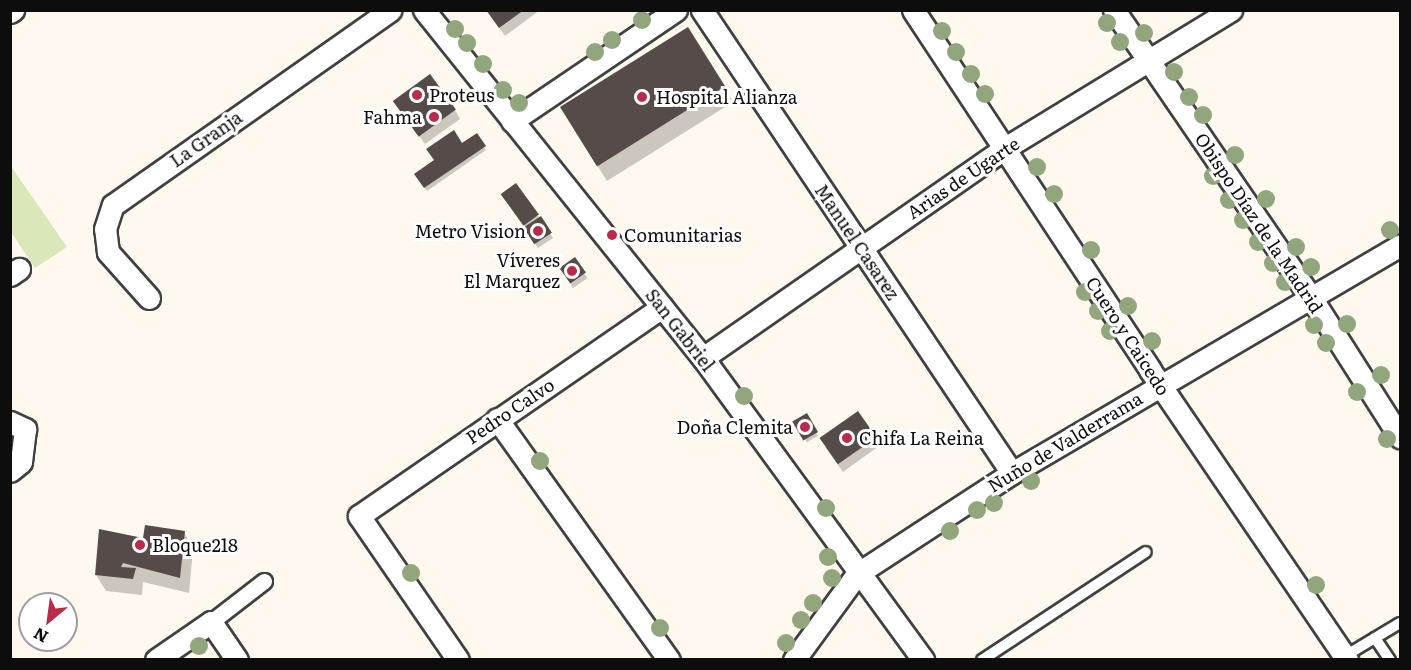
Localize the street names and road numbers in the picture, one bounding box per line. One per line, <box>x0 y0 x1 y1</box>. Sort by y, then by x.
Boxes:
street label: La Granja <box>166 106 246 172</box>
street label: Obispo Díaz de la Madrid <box>1191 129 1327 317</box>
street label: Arias de Ugarte <box>903 132 1023 224</box>
street label: Manuel Casarez <box>810 180 904 304</box>
street label: Cuero y Caicedo <box>1082 273 1174 399</box>
street label: San Gabriel <box>641 284 719 376</box>
street label: Pedro Calvo <box>462 374 558 448</box>
street label: Nuño de Valderrama <box>984 387 1146 497</box>

